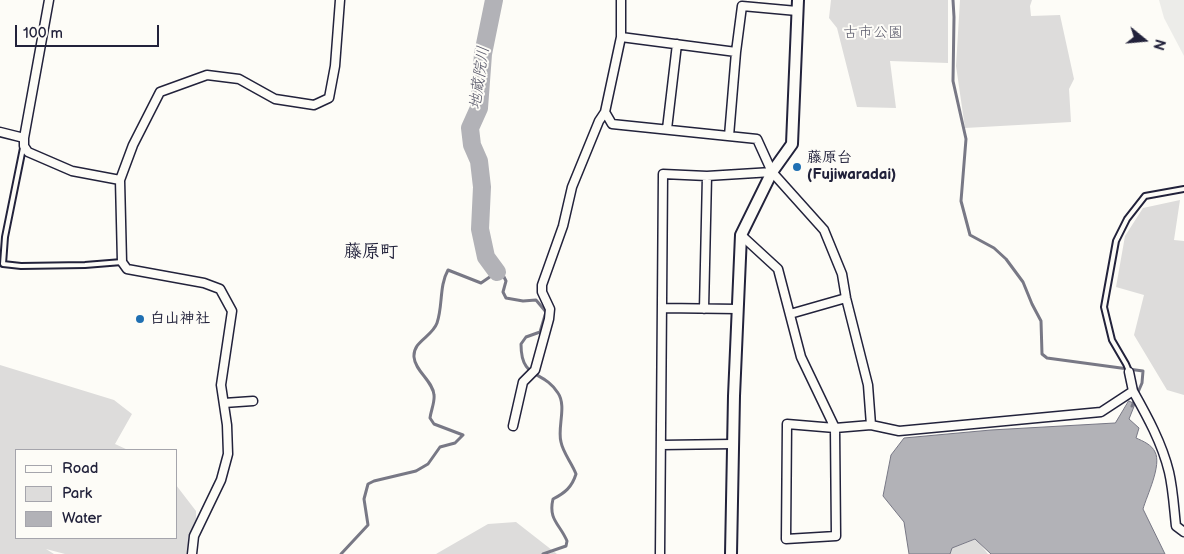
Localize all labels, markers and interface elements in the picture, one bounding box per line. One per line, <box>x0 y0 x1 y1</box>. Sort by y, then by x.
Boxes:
scale bar <box>18 15 161 47</box>
north arrow <box>1119 15 1169 65</box>
text: 100 m <box>23 24 63 43</box>
park label: 古市公園 <box>843 24 903 42</box>
text: N <box>1149 37 1168 52</box>
water label: 地蔵院川 <box>466 45 494 111</box>
place label: 藤原台 (Fujiwaradai) <box>807 149 896 184</box>
marker: 藤原台 (Fujiwaradai) <box>791 161 803 173</box>
district label: 藤原町 <box>344 241 398 263</box>
place label: 白山神社 <box>150 310 210 328</box>
marker: 白山神社 <box>134 313 146 325</box>
legend <box>15 449 178 539</box>
text: Road <box>62 459 98 478</box>
text: Park <box>62 484 92 503</box>
text: Water <box>62 509 102 528</box>

